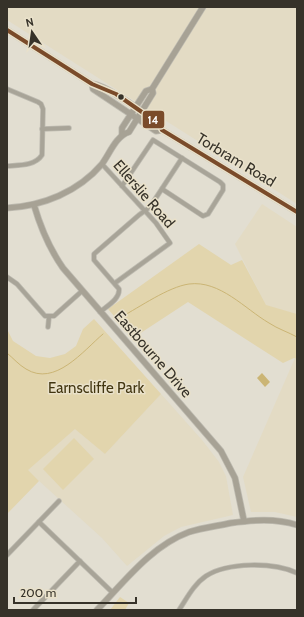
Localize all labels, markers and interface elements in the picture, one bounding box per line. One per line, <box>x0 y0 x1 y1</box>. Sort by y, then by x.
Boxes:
north arrow <box>12 12 52 52</box>
text: N <box>24 15 35 30</box>
unlabelled marker <box>116 92 126 102</box>
line badge: 14 <box>142 110 165 129</box>
text: 14 <box>148 113 159 127</box>
street label: Torbram Road <box>193 129 279 191</box>
street label: Ellerslie Road <box>110 156 178 232</box>
street label: Eastbourne Drive <box>110 307 196 401</box>
park label: Earnscliffe Park <box>48 379 144 397</box>
scale bar <box>14 579 136 605</box>
text: 200 m <box>20 585 56 600</box>

